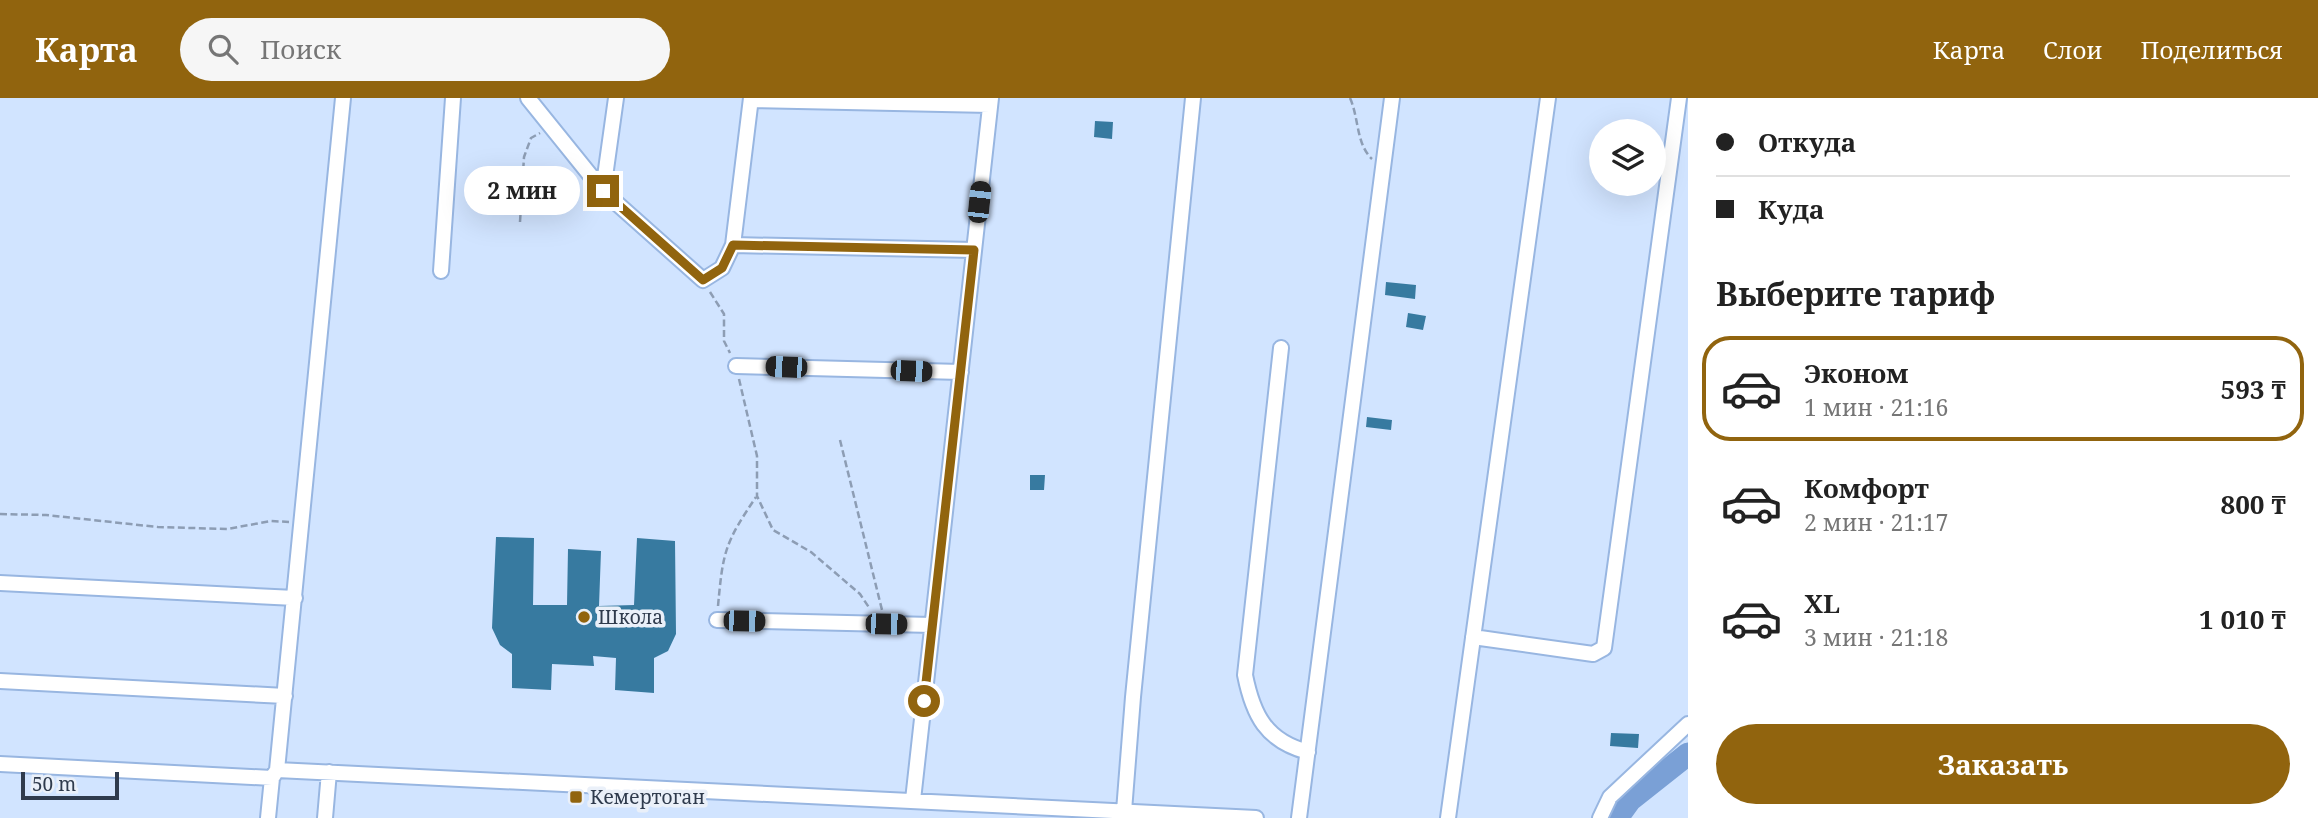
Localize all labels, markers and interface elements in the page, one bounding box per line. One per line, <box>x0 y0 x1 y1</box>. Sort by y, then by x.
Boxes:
search box <box>180 18 670 81</box>
text: Карта <box>35 27 138 72</box>
icon: search <box>204 30 242 68</box>
text: Поиск <box>260 31 341 67</box>
text: Карта <box>1933 33 2005 66</box>
text: Слои <box>2043 33 2103 66</box>
text: Поделиться <box>2141 33 2283 66</box>
map controls <box>1589 119 1666 196</box>
button: layers <box>1589 119 1666 196</box>
text: Откуда <box>1758 124 1856 160</box>
callout: 2 мин <box>463 166 578 216</box>
text: 2 мин <box>487 174 557 206</box>
route end <box>587 175 619 207</box>
car <box>967 180 992 224</box>
text: Куда <box>1758 191 1824 227</box>
text: Выберите тариф <box>1716 272 1995 315</box>
text: Эконом <box>1804 355 1908 391</box>
car <box>765 356 808 378</box>
icon: car <box>1720 357 1783 420</box>
car <box>890 360 933 382</box>
text: 593 ₸ <box>2220 371 2286 407</box>
text: 1 мин · 21:16 <box>1804 391 1948 423</box>
text: Комфорт <box>1804 470 1929 506</box>
icon: car <box>1720 472 1783 535</box>
text: 800 ₸ <box>2220 486 2286 522</box>
text: 2 мин · 21:17 <box>1804 506 1948 538</box>
text: XL <box>1804 585 1840 621</box>
icon: car <box>1720 587 1783 650</box>
text: 1 010 ₸ <box>2199 601 2286 637</box>
place label: Школа <box>598 604 663 630</box>
marker: Школа <box>576 609 592 625</box>
car <box>723 610 766 632</box>
car <box>865 613 908 635</box>
text: 3 мин · 21:18 <box>1804 621 1948 653</box>
route start <box>908 685 940 717</box>
button: Заказать <box>1716 724 2290 804</box>
scale bar <box>21 769 119 801</box>
text: 50 m <box>32 771 76 797</box>
place label: Кемертоган <box>590 784 705 810</box>
marker: Кемертоган <box>568 789 584 805</box>

